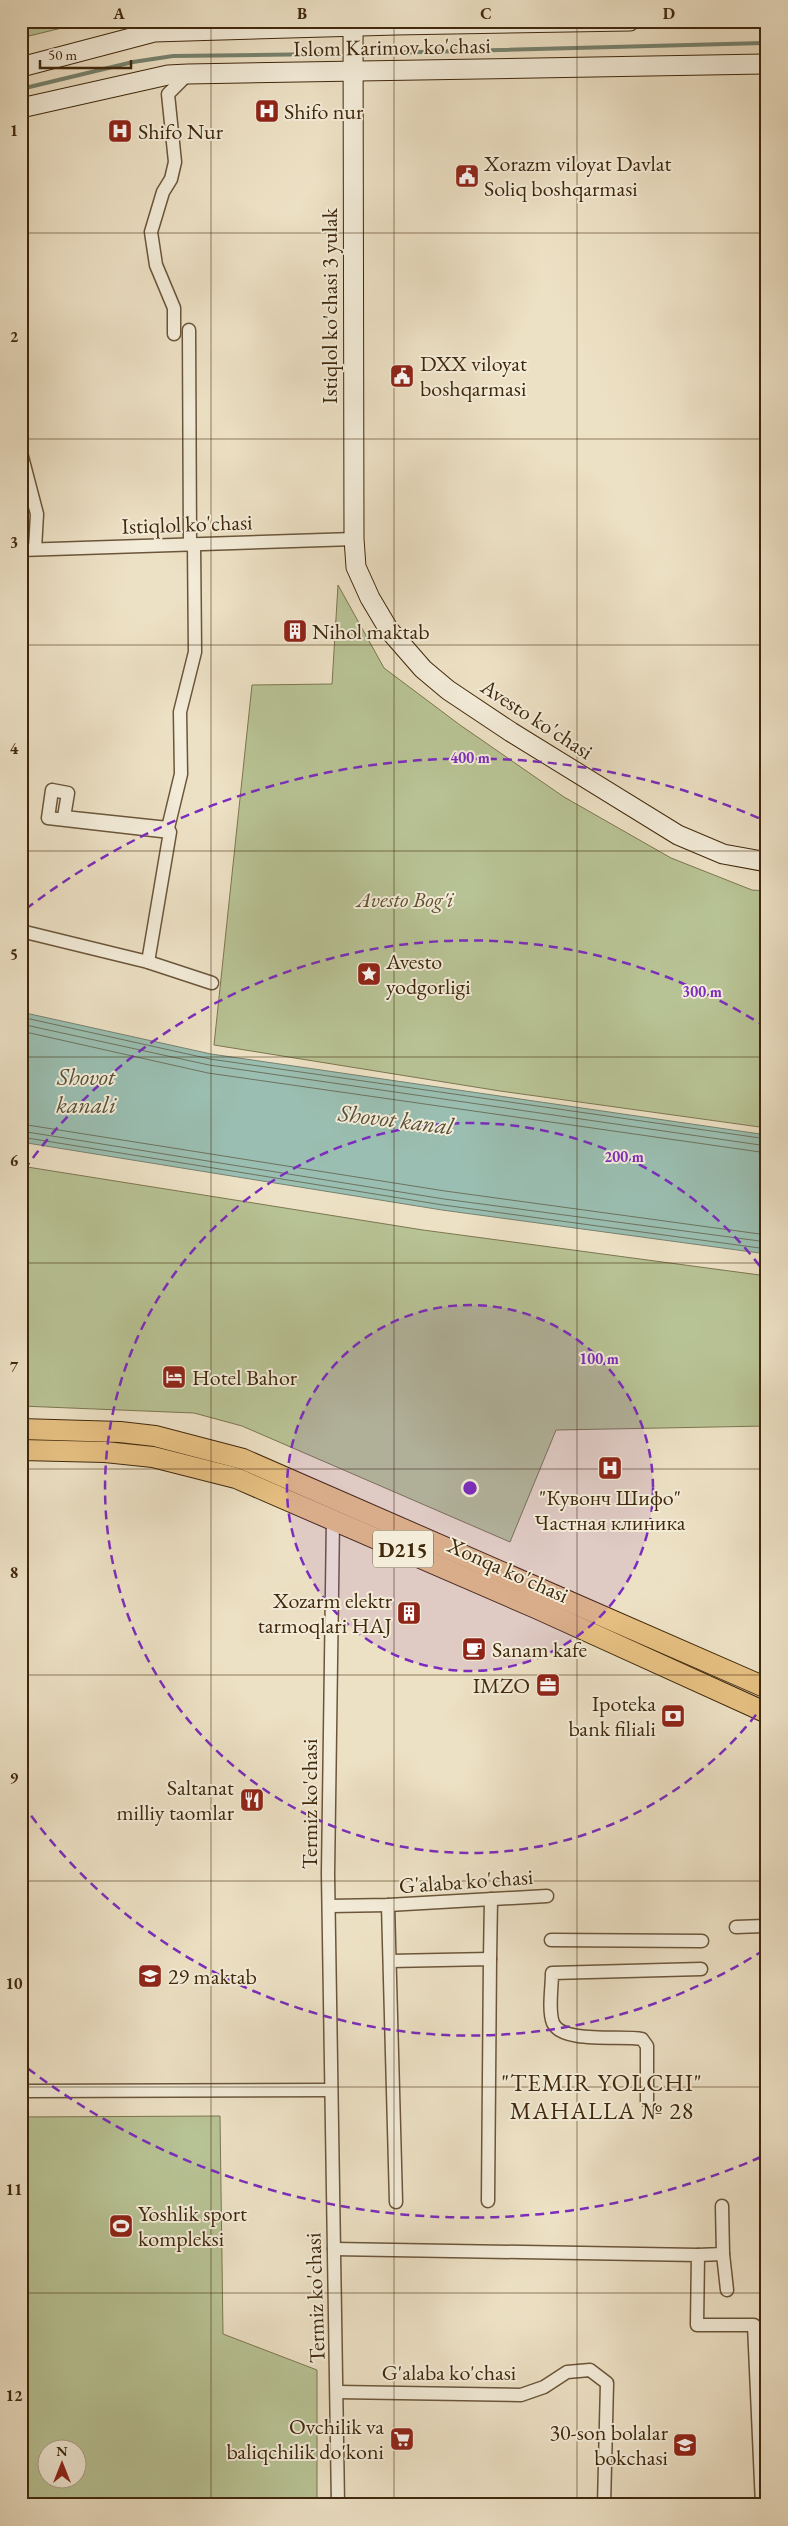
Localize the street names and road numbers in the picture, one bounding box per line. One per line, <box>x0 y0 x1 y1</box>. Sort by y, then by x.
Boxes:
street label: Islom Karimov ko'chasi <box>293 31 491 63</box>
street label: Istiqlol ko'chasi 3 yulak <box>315 207 344 404</box>
street label: Istiqlol ko'chasi <box>121 507 253 541</box>
street label: Avesto ko'chasi <box>475 671 599 766</box>
road number: D215 <box>373 1530 433 1568</box>
street label: Xonqa ko'chasi <box>442 1530 573 1610</box>
street label: Termiz ko'chasi <box>295 1739 324 1869</box>
street label: G'alaba ko'chasi <box>398 1862 534 1900</box>
street label: Termiz ko'chasi <box>298 2232 332 2364</box>
street label: G'alaba ko'chasi <box>382 2358 516 2387</box>

